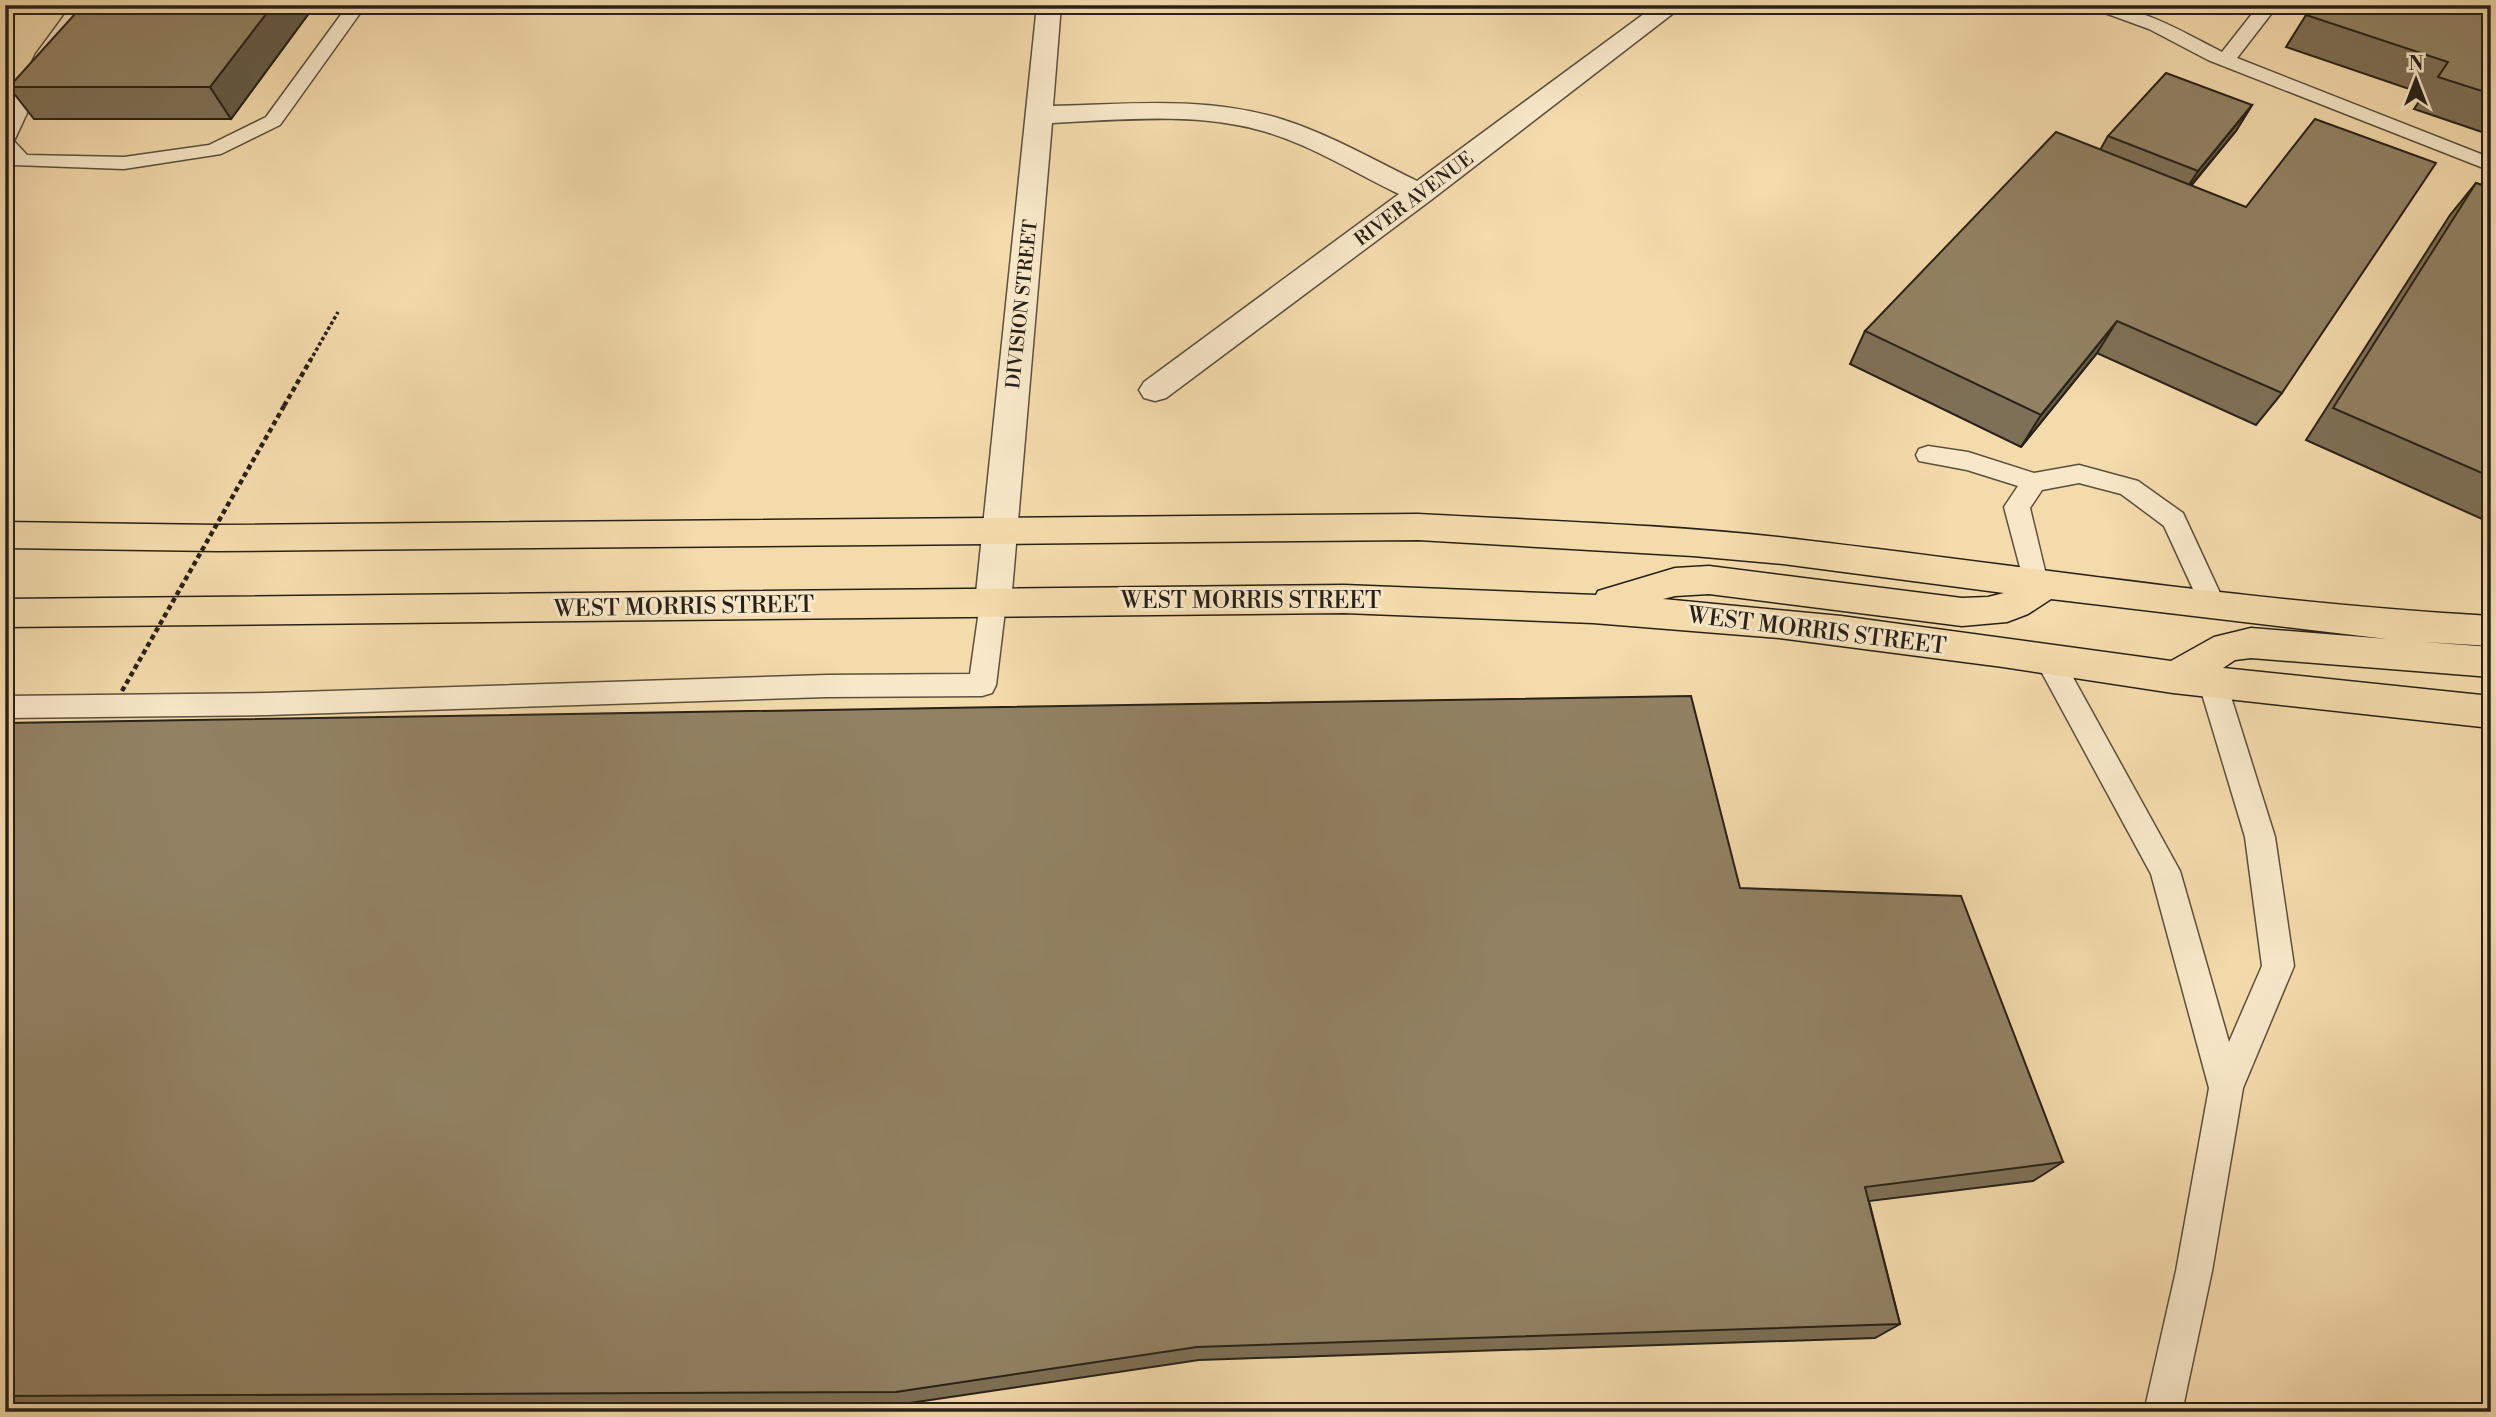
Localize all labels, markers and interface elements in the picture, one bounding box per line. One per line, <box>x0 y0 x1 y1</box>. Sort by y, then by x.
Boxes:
north arrow <box>2380 46 2450 116</box>
text: N <box>2408 52 2424 76</box>
street label: RIVER AVENUE <box>1350 146 1478 252</box>
street label: DIVISION STREET <box>1001 218 1043 390</box>
street label: WEST MORRIS STREET <box>1120 587 1381 615</box>
street label: WEST MORRIS STREET <box>553 591 814 623</box>
street label: WEST MORRIS STREET <box>1685 601 1948 661</box>

